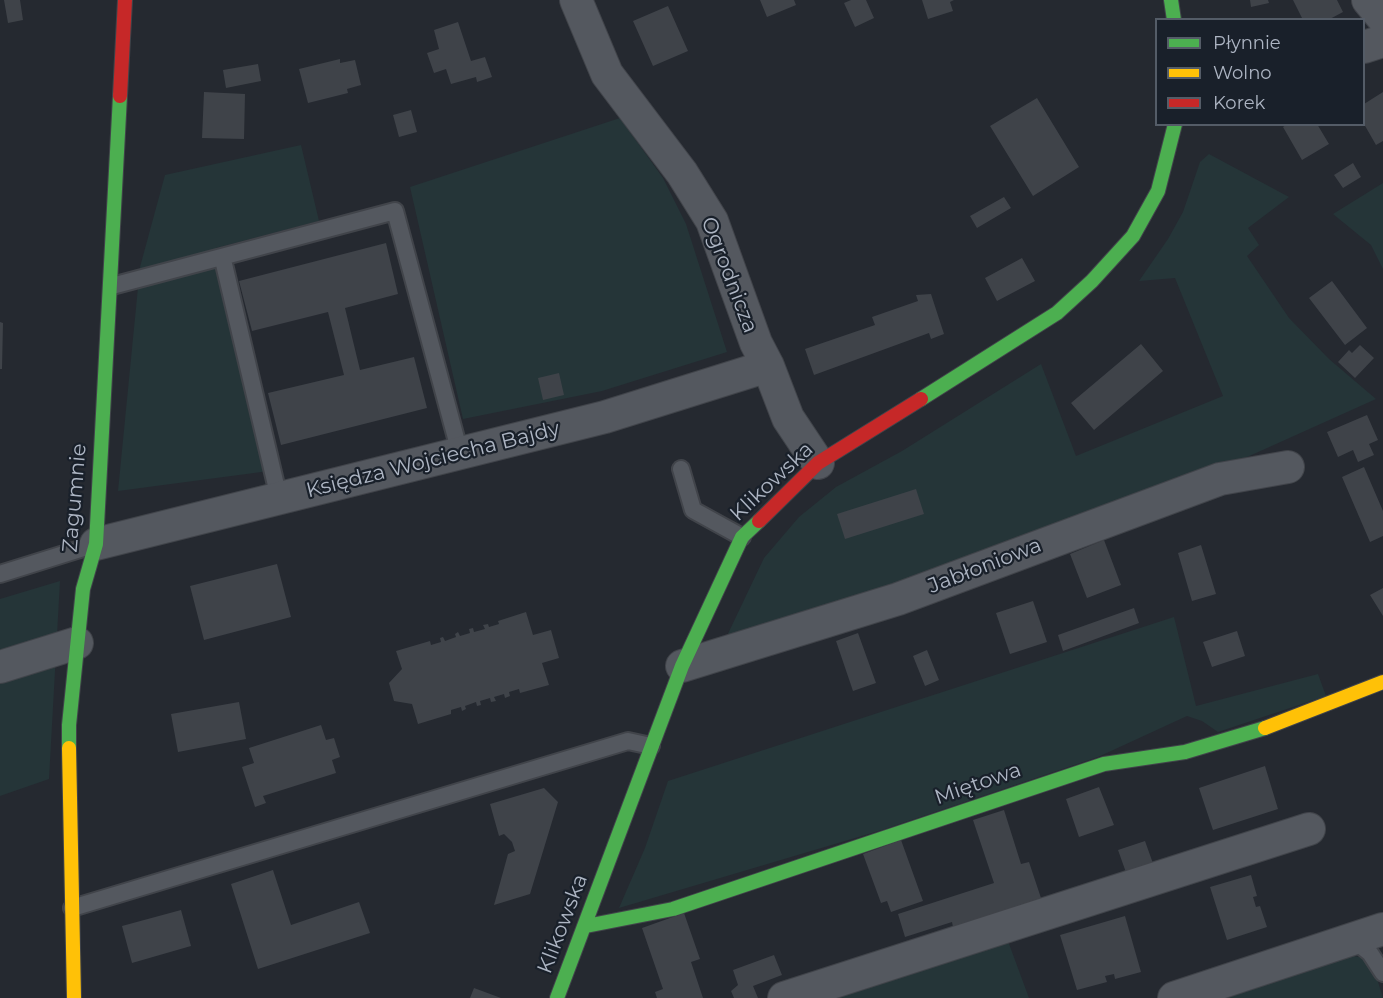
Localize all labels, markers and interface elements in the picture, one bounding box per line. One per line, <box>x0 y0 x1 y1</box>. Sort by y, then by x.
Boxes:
legend <box>1155 18 1365 126</box>
text: Płynnie <box>1213 32 1281 54</box>
text: Wolno <box>1213 62 1272 84</box>
text: Korek <box>1213 92 1265 114</box>
street label: Ogrodnicza <box>695 213 763 337</box>
street label: Księdza Wojciecha Bajdy <box>304 416 562 504</box>
street label: Klikowska <box>725 437 819 527</box>
street label: Zagumnie <box>58 442 92 554</box>
street label: Jabłoniowa <box>925 533 1045 599</box>
street label: Miętowa <box>931 757 1025 811</box>
street label: Klikowska <box>533 871 593 977</box>

